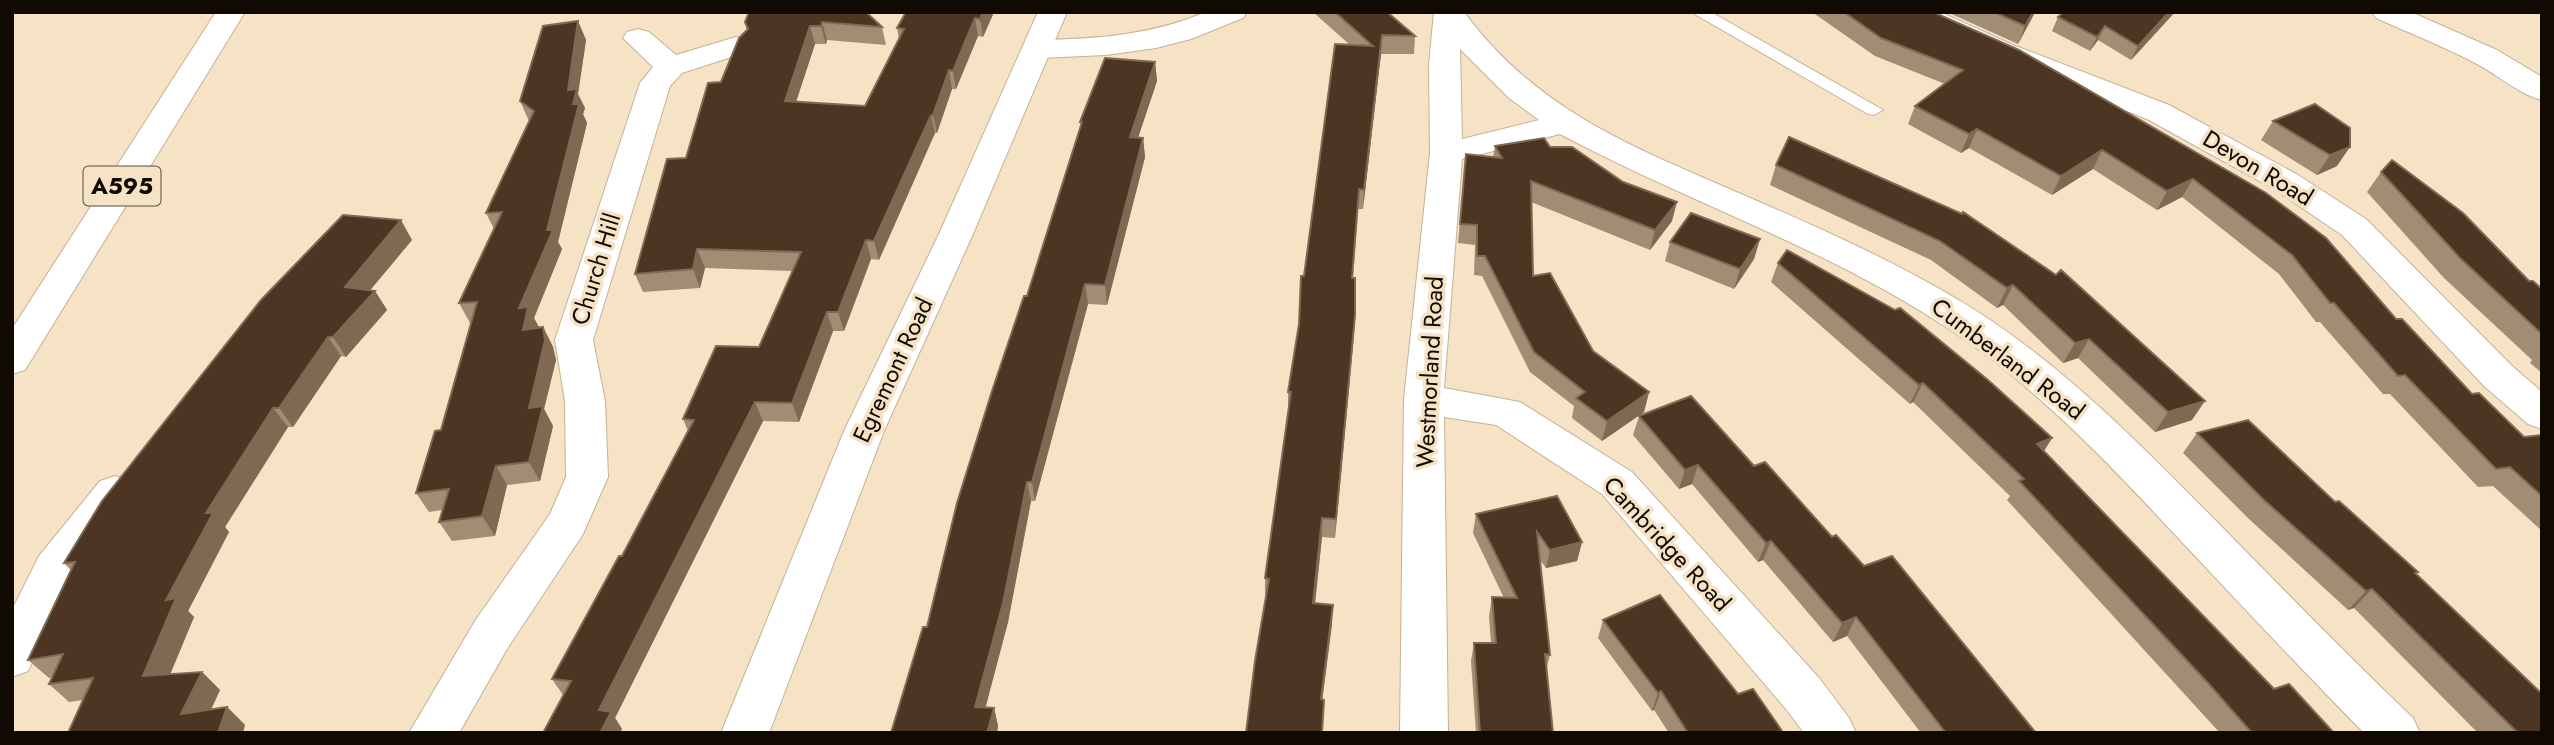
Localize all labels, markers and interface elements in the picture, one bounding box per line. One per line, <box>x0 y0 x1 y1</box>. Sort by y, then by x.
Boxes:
street label: Devon Road <box>2196 121 2320 214</box>
road number: A595 <box>83 167 160 206</box>
street label: Church Hill <box>562 209 629 329</box>
street label: Westmorland Road <box>1407 275 1452 469</box>
street label: Cumberland Road <box>1924 289 2092 428</box>
street label: Egremont Road <box>844 292 941 448</box>
street label: Cambridge Road <box>1595 468 1739 619</box>

